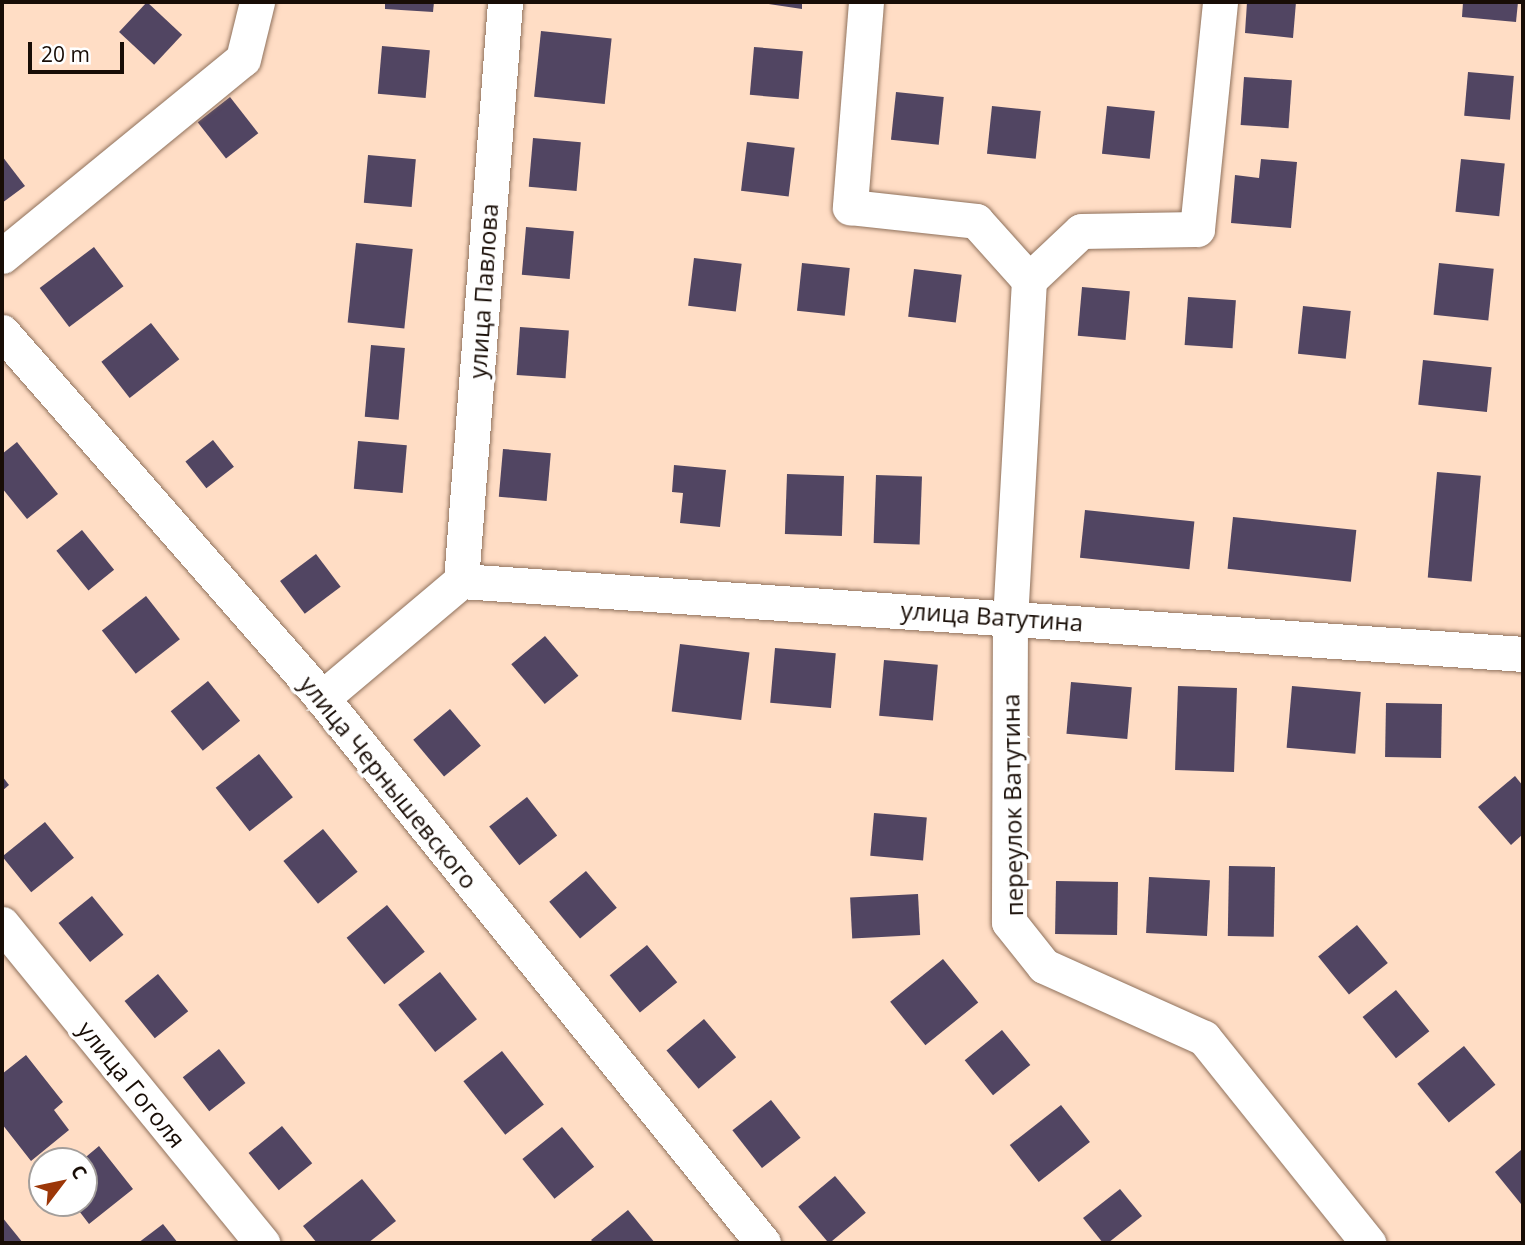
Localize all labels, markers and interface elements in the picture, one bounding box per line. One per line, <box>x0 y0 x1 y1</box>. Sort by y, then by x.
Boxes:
scale bar <box>32 28 128 72</box>
text: 20 m <box>41 40 90 68</box>
street label: улица Павлова <box>463 202 503 380</box>
street label: улица Ватутина <box>900 595 1084 637</box>
street label: улица Чернышевского <box>294 670 484 894</box>
street label: переулок Ватутина <box>996 693 1028 917</box>
street label: улица Гоголя <box>72 1015 192 1153</box>
north arrow <box>28 1147 98 1217</box>
text: С <box>65 1160 93 1184</box>

